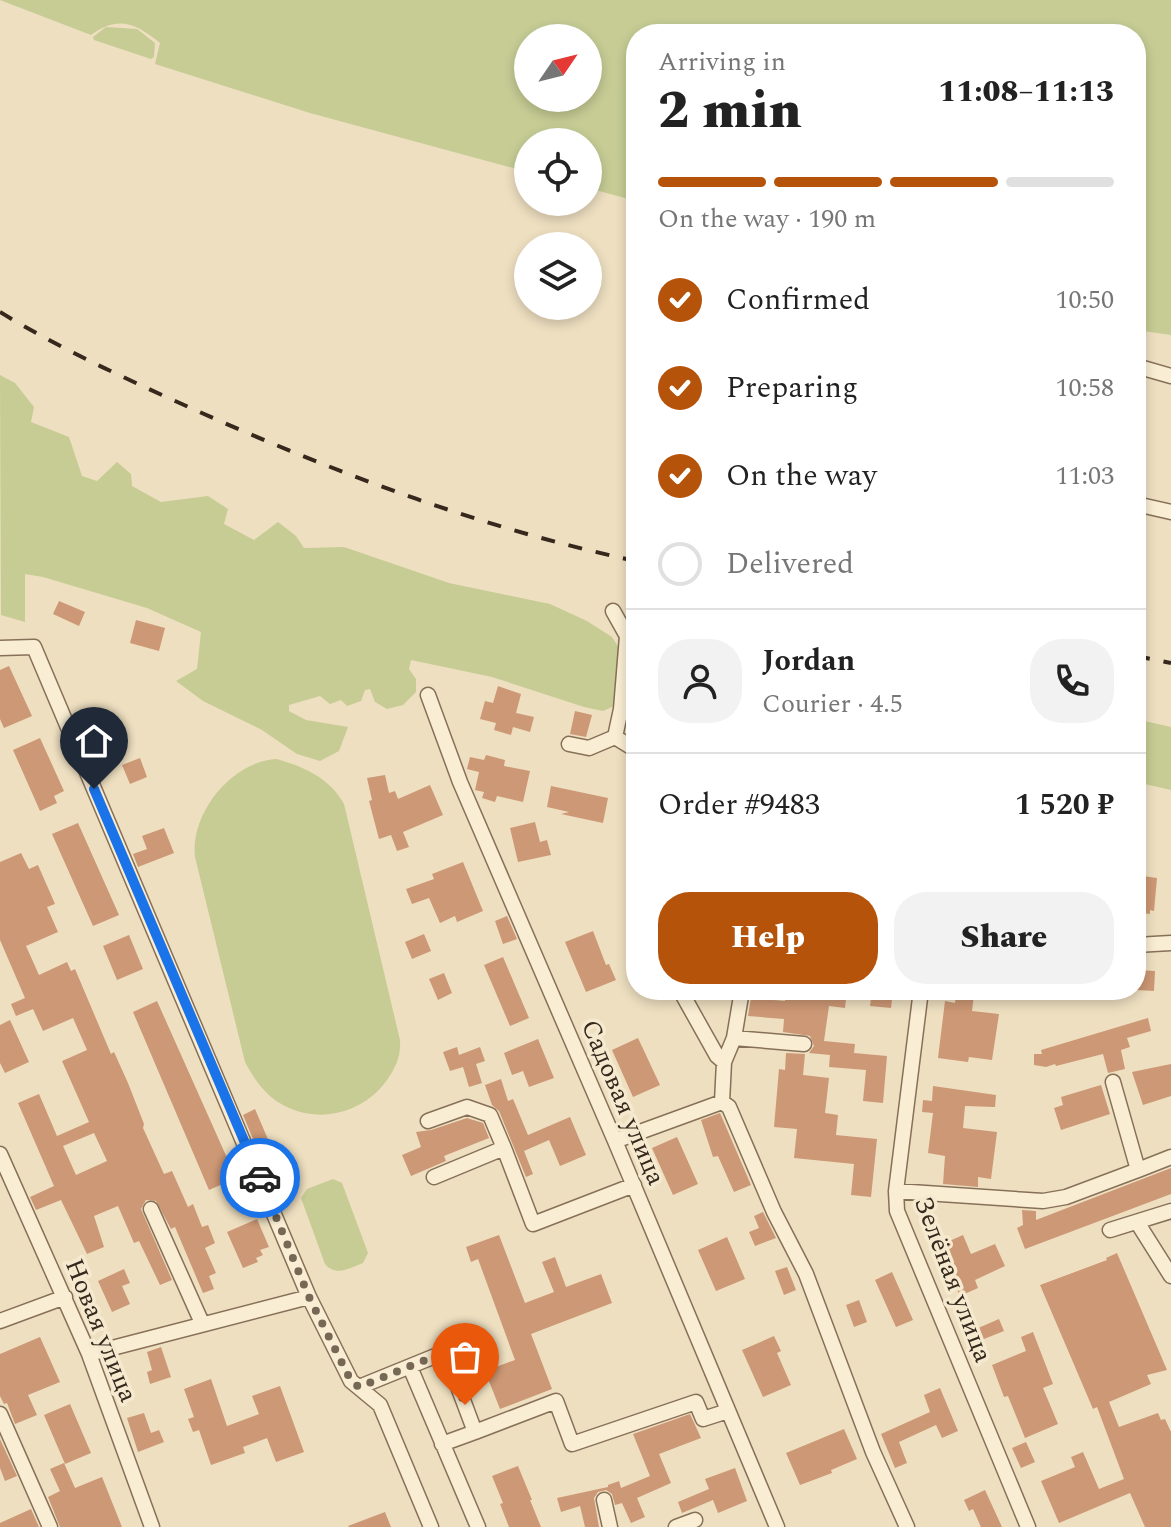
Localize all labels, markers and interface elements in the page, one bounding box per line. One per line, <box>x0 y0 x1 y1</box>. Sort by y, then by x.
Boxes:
north arrow <box>514 24 602 112</box>
map controls <box>514 24 602 320</box>
text: Arriving in <box>658 42 786 82</box>
text: 11:08–11:13 <box>938 69 1114 115</box>
text: 2 min <box>658 72 802 151</box>
button: locate <box>514 128 602 216</box>
text: On the way · 190 m <box>658 199 876 239</box>
button: layers <box>514 232 602 320</box>
text: Confirmed <box>726 277 870 323</box>
icon: check <box>658 278 702 322</box>
text: 10:50 <box>1055 280 1114 320</box>
text: Preparing <box>726 365 858 411</box>
icon: check <box>658 366 702 410</box>
text: 10:58 <box>1055 368 1114 408</box>
text: On the way <box>726 453 877 499</box>
icon: check <box>658 454 702 498</box>
text: 11:03 <box>1055 456 1114 496</box>
text: Delivered <box>726 541 854 587</box>
text: Jordan <box>762 638 855 684</box>
button: person <box>658 639 742 723</box>
button: phone <box>1030 639 1114 723</box>
text: Courier · 4.5 <box>762 684 903 724</box>
pin <box>60 707 128 789</box>
icon: home <box>72 719 116 763</box>
text: Order #9483 <box>658 782 820 828</box>
text: 1 520 ₽ <box>1015 782 1114 828</box>
button: Help <box>658 892 878 984</box>
button: Share <box>894 892 1114 984</box>
street label: Садовая улица <box>570 1013 676 1192</box>
courier <box>220 1138 300 1218</box>
icon: car <box>238 1156 282 1200</box>
street label: Зелёная улица <box>903 1191 1003 1368</box>
street label: Новая улица <box>54 1252 148 1409</box>
pin <box>431 1323 499 1405</box>
icon: bag <box>443 1335 487 1379</box>

